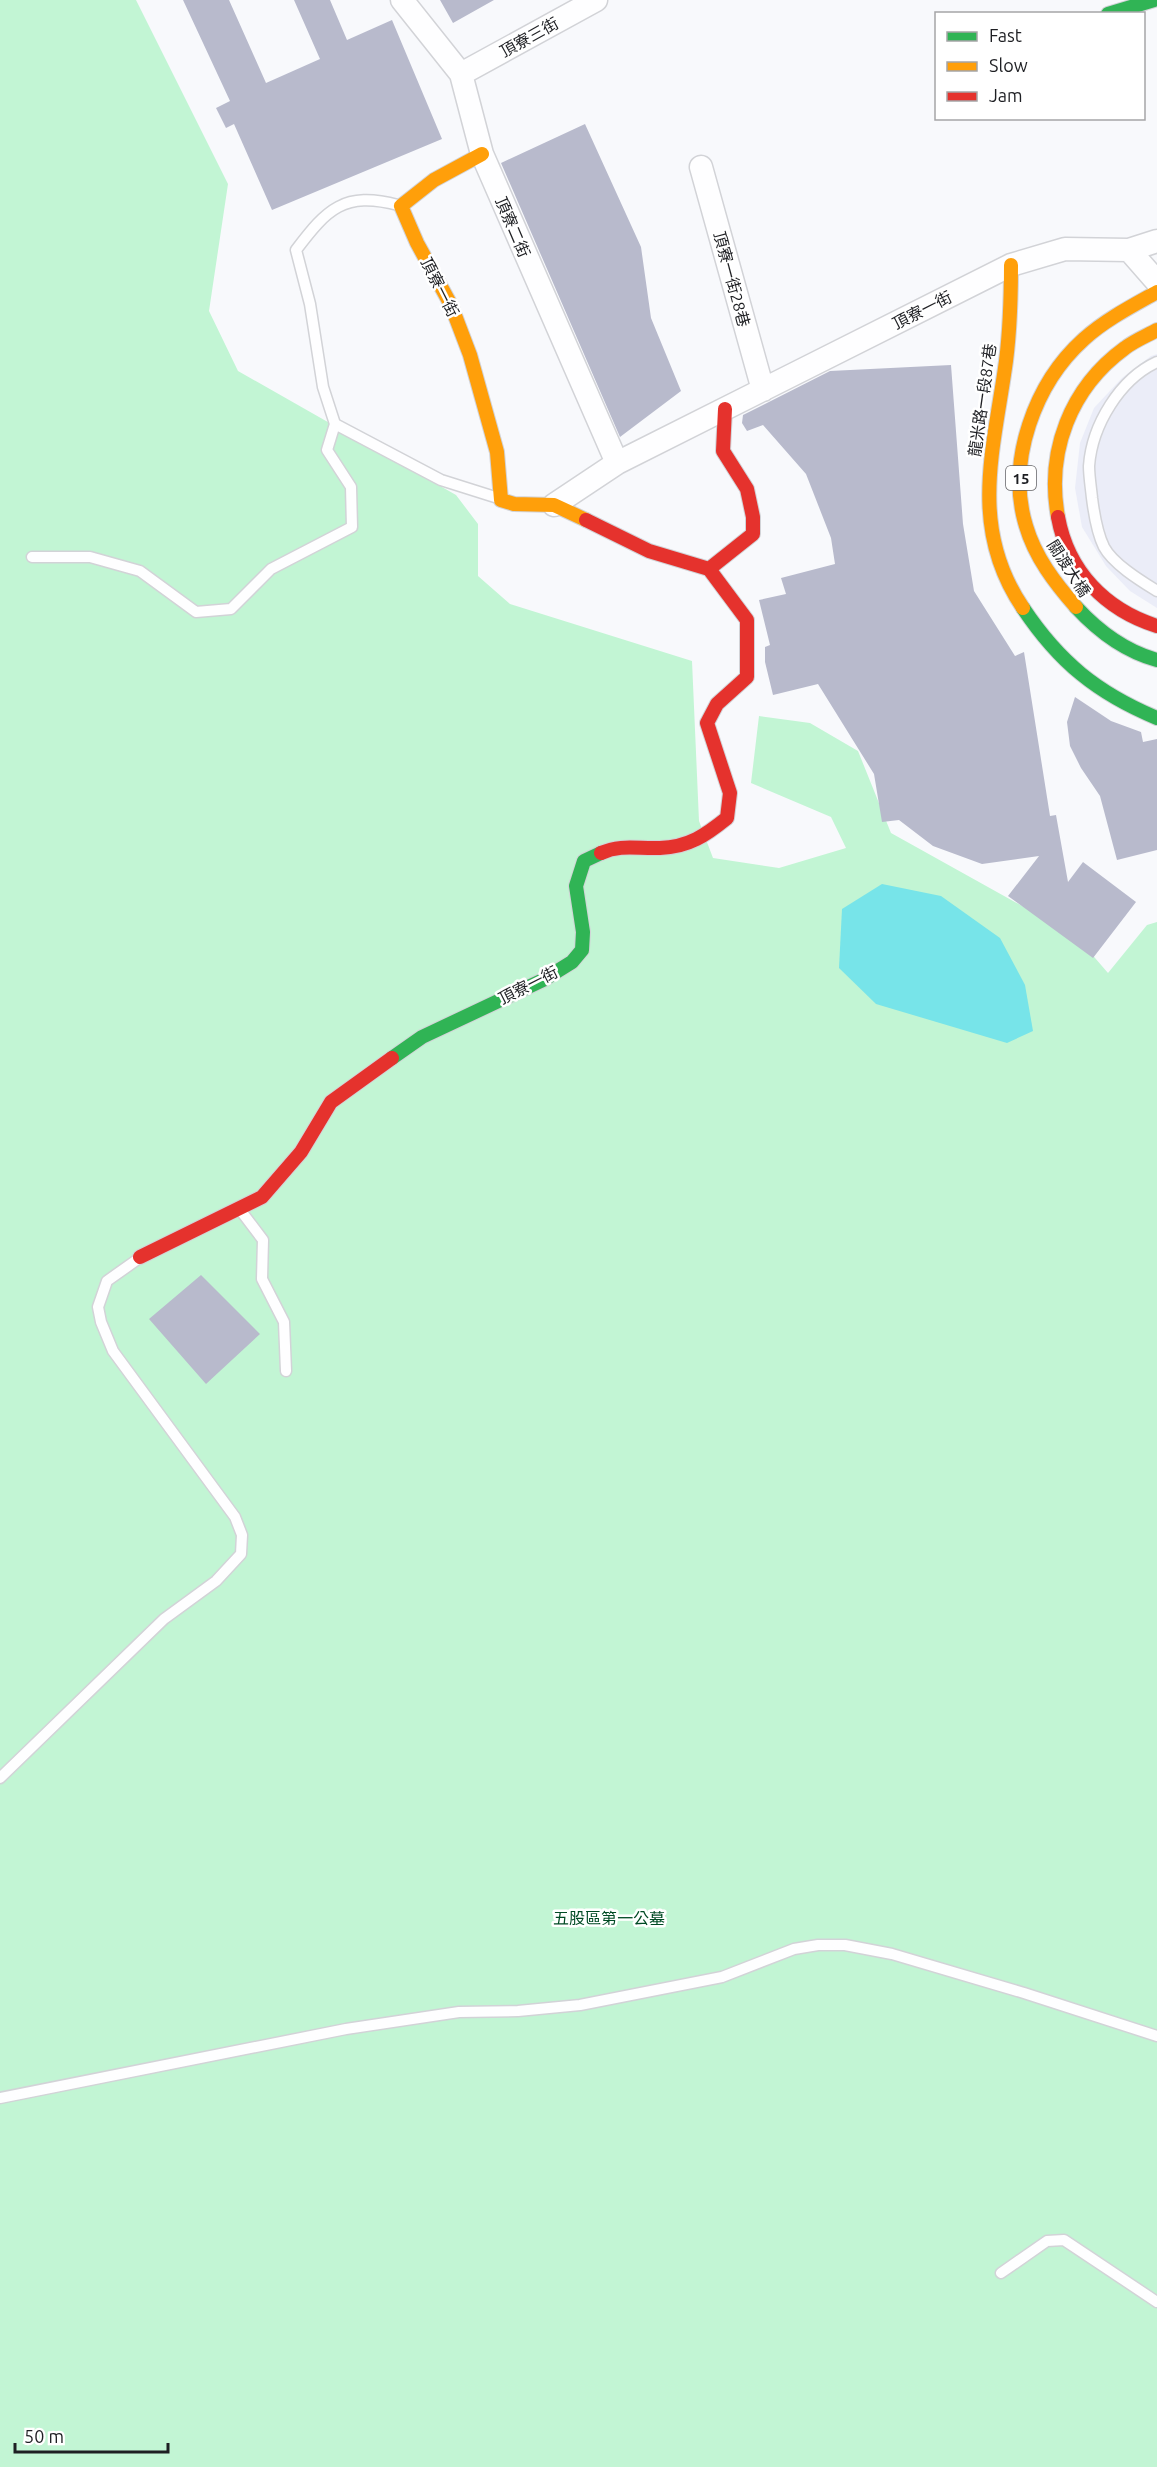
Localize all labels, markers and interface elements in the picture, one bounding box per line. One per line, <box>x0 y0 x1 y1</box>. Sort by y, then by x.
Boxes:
legend <box>935 12 1145 120</box>
street label: 頂寮三街 <box>497 14 561 60</box>
text: Fast <box>989 25 1022 45</box>
text: Slow <box>989 55 1028 75</box>
text: Jam <box>989 85 1023 105</box>
street label: 頂寮二街 <box>492 194 534 260</box>
street label: 頂寮一街28巷 <box>711 229 753 329</box>
street label: 頂寮一街 <box>417 254 463 320</box>
street label: 頂寮一街 <box>889 287 955 333</box>
street label: 龍米路一段87巷 <box>965 342 999 458</box>
road number: 15 <box>1006 466 1036 490</box>
street label: 關渡大橋 <box>1044 536 1094 600</box>
street label: 頂寮一街 <box>495 962 561 1008</box>
park label: 五股區第一公墓 <box>553 1909 665 1927</box>
scale bar <box>15 2416 168 2454</box>
text: 50 m <box>24 2426 64 2446</box>

